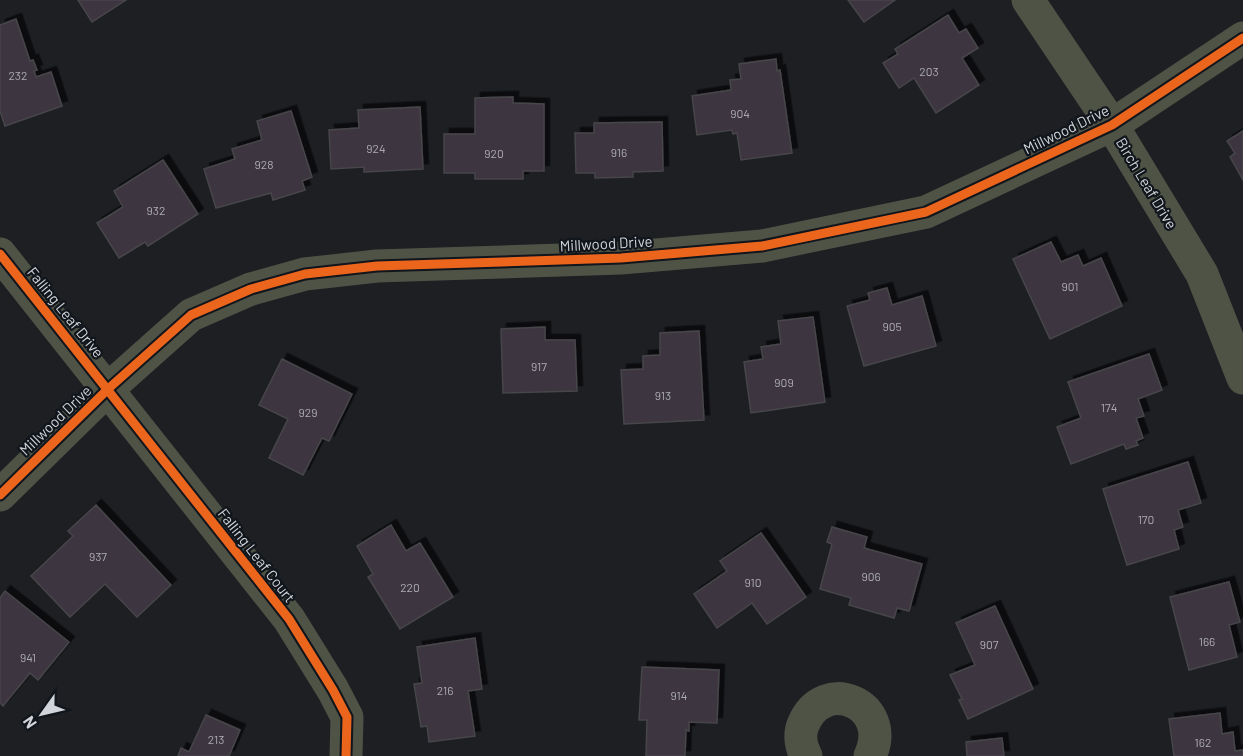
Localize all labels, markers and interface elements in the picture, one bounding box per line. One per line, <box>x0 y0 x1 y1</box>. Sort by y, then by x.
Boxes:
house number: 203 <box>919 64 939 78</box>
house number: 232 <box>9 68 27 82</box>
street label: Millwood Drive <box>1020 101 1112 157</box>
house number: 904 <box>730 106 750 120</box>
street label: Birch Leaf Drive <box>1113 134 1181 232</box>
house number: 924 <box>366 141 386 155</box>
house number: 916 <box>611 145 627 159</box>
house number: 920 <box>484 146 504 160</box>
house number: 928 <box>255 157 273 171</box>
house number: 932 <box>147 203 165 217</box>
street label: Millwood Drive <box>559 232 653 254</box>
street label: Falling Leaf Drive <box>24 263 108 361</box>
house number: 901 <box>1062 279 1078 293</box>
house number: 905 <box>882 319 902 333</box>
house number: 917 <box>531 359 547 373</box>
house number: 909 <box>774 375 794 389</box>
street label: Millwood Drive <box>15 381 95 459</box>
house number: 913 <box>655 388 671 402</box>
house number: 174 <box>1101 400 1117 414</box>
house number: 929 <box>299 405 317 419</box>
street label: Falling Leaf Court <box>215 504 299 606</box>
house number: 170 <box>1138 512 1154 526</box>
house number: 937 <box>89 549 107 563</box>
house number: 906 <box>861 569 881 583</box>
house number: 910 <box>745 575 762 589</box>
house number: 220 <box>400 580 420 594</box>
house number: 166 <box>1199 634 1215 648</box>
house number: 907 <box>980 637 999 651</box>
house number: 941 <box>20 650 36 664</box>
house number: 216 <box>437 683 453 697</box>
north arrow <box>12 684 72 744</box>
house number: 914 <box>671 688 687 702</box>
text: N <box>18 713 40 732</box>
house number: 213 <box>208 732 224 746</box>
house number: 162 <box>1195 735 1211 749</box>

